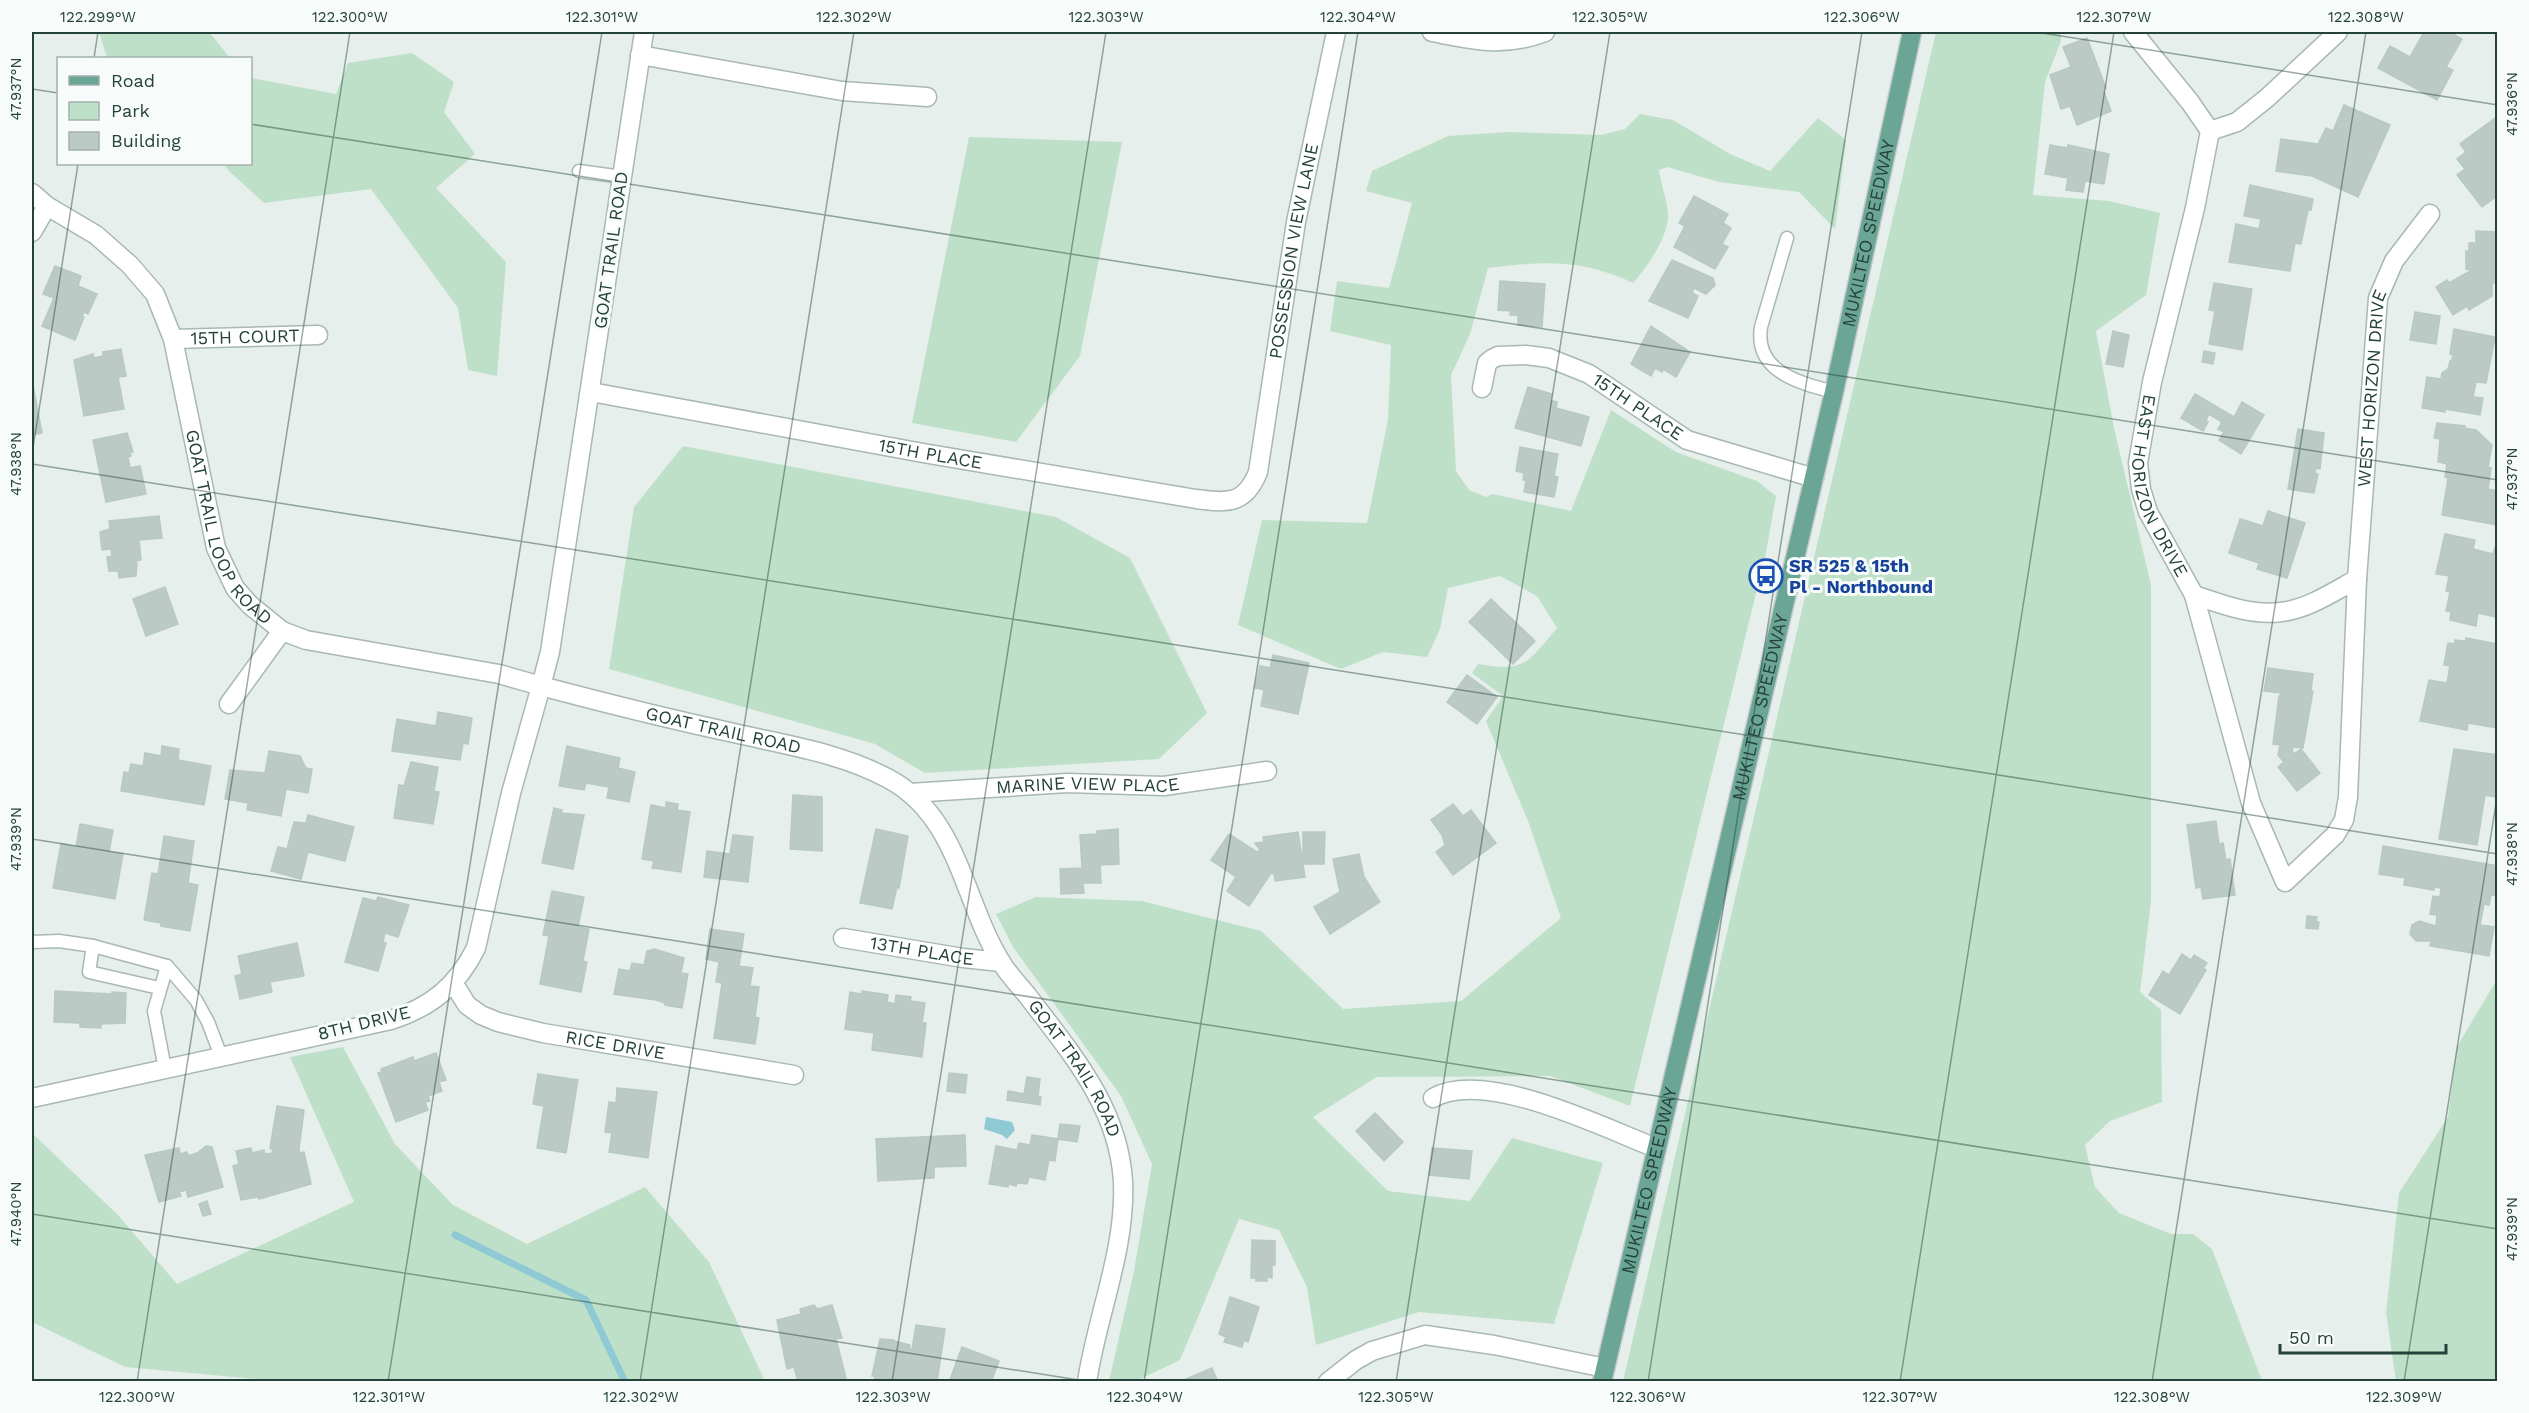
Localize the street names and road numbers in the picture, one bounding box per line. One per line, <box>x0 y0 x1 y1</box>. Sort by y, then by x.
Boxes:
street label: MUKILTEO SPEEDWAY <box>1837 137 1899 329</box>
street label: POSSESSION VIEW LANE <box>1264 141 1322 360</box>
street label: GOAT TRAIL ROAD <box>589 170 632 330</box>
street label: WEST HORIZON DRIVE <box>2353 286 2390 488</box>
street label: 15TH COURT <box>190 325 300 349</box>
street label: 15TH PLACE <box>1589 369 1688 445</box>
street label: EAST HORIZON DRIVE <box>2127 393 2193 580</box>
street label: GOAT TRAIL LOOP ROAD <box>182 428 276 629</box>
street label: 15TH PLACE <box>877 434 984 473</box>
street label: MUKILTEO SPEEDWAY <box>1728 611 1792 803</box>
street label: GOAT TRAIL ROAD <box>644 702 803 757</box>
street label: MARINE VIEW PLACE <box>995 772 1181 797</box>
street label: 13TH PLACE <box>869 932 975 969</box>
street label: GOAT TRAIL ROAD <box>1024 995 1125 1140</box>
street label: 8TH DRIVE <box>315 1001 412 1044</box>
street label: RICE DRIVE <box>564 1026 667 1063</box>
street label: MUKILTEO SPEEDWAY <box>1617 1084 1681 1276</box>

